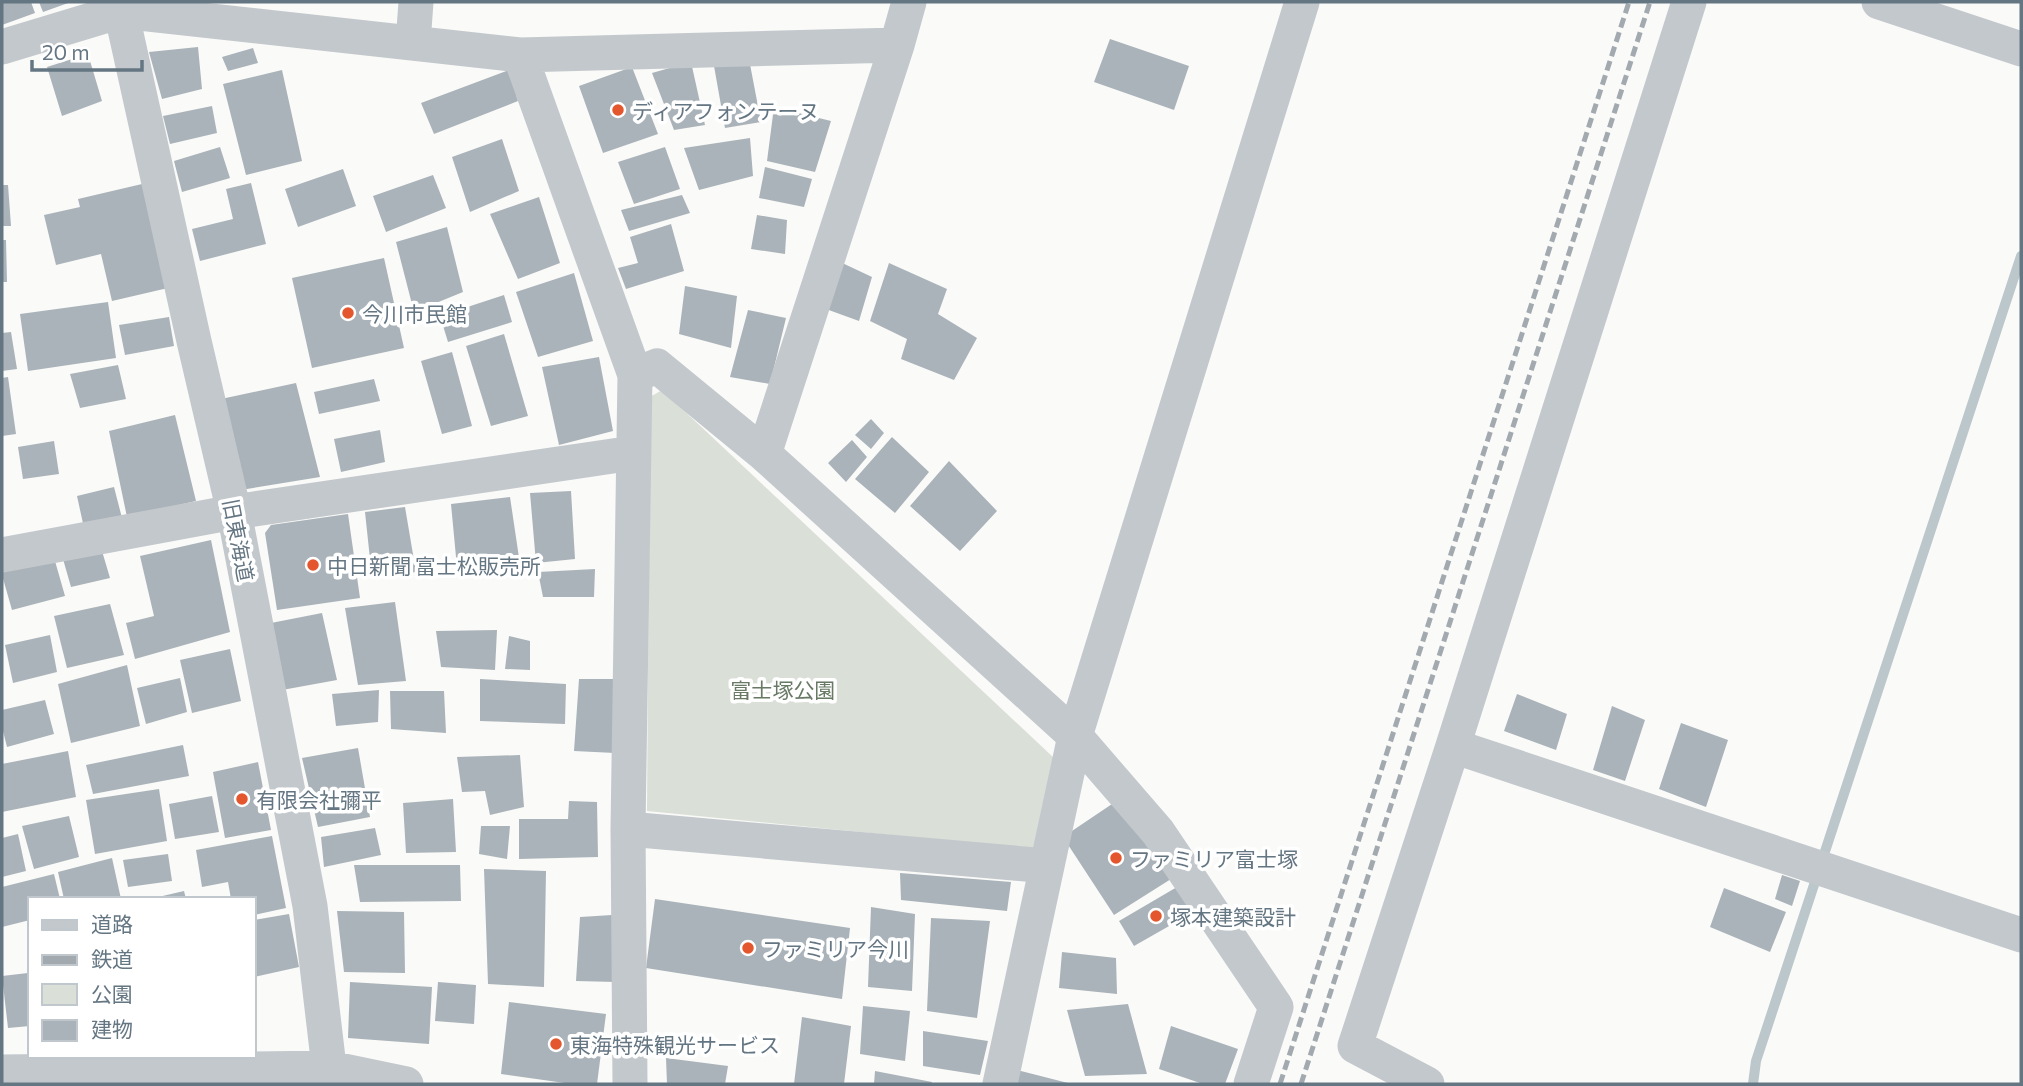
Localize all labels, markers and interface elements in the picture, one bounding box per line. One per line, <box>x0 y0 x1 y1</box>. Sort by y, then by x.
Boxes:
scale bar <box>32 28 142 72</box>
text: 20 m <box>42 39 90 64</box>
place label: ディアフォンテーヌ <box>632 98 820 123</box>
marker: ディアフォンテーヌ <box>610 102 626 118</box>
place label: 今川市民館 <box>362 301 467 326</box>
marker: 今川市民館 <box>340 305 356 321</box>
street label: 旧東海道 <box>219 496 259 584</box>
place label: 中日新聞 富士松販売所 <box>327 553 541 578</box>
marker: 中日新聞 富士松販売所 <box>305 557 321 573</box>
park label: 富士塚公園 <box>731 677 836 702</box>
place label: 有限会社彌平 <box>256 787 382 812</box>
marker: 有限会社彌平 <box>234 791 250 807</box>
place label: ファミリア富士塚 <box>1130 846 1298 871</box>
marker: ファミリア富士塚 <box>1108 850 1124 866</box>
legend <box>28 897 256 1058</box>
place label: 塚本建築設計 <box>1170 904 1296 929</box>
marker: 塚本建築設計 <box>1148 908 1164 924</box>
text: 道路 <box>91 911 133 936</box>
place label: ファミリア今川 <box>762 936 909 961</box>
marker: ファミリア今川 <box>740 940 756 956</box>
text: 鉄道 <box>91 946 133 971</box>
text: 公園 <box>91 981 133 1006</box>
text: 建物 <box>91 1016 133 1041</box>
place label: 東海特殊観光サービス <box>570 1032 780 1057</box>
marker: 東海特殊観光サービス <box>548 1036 564 1052</box>

